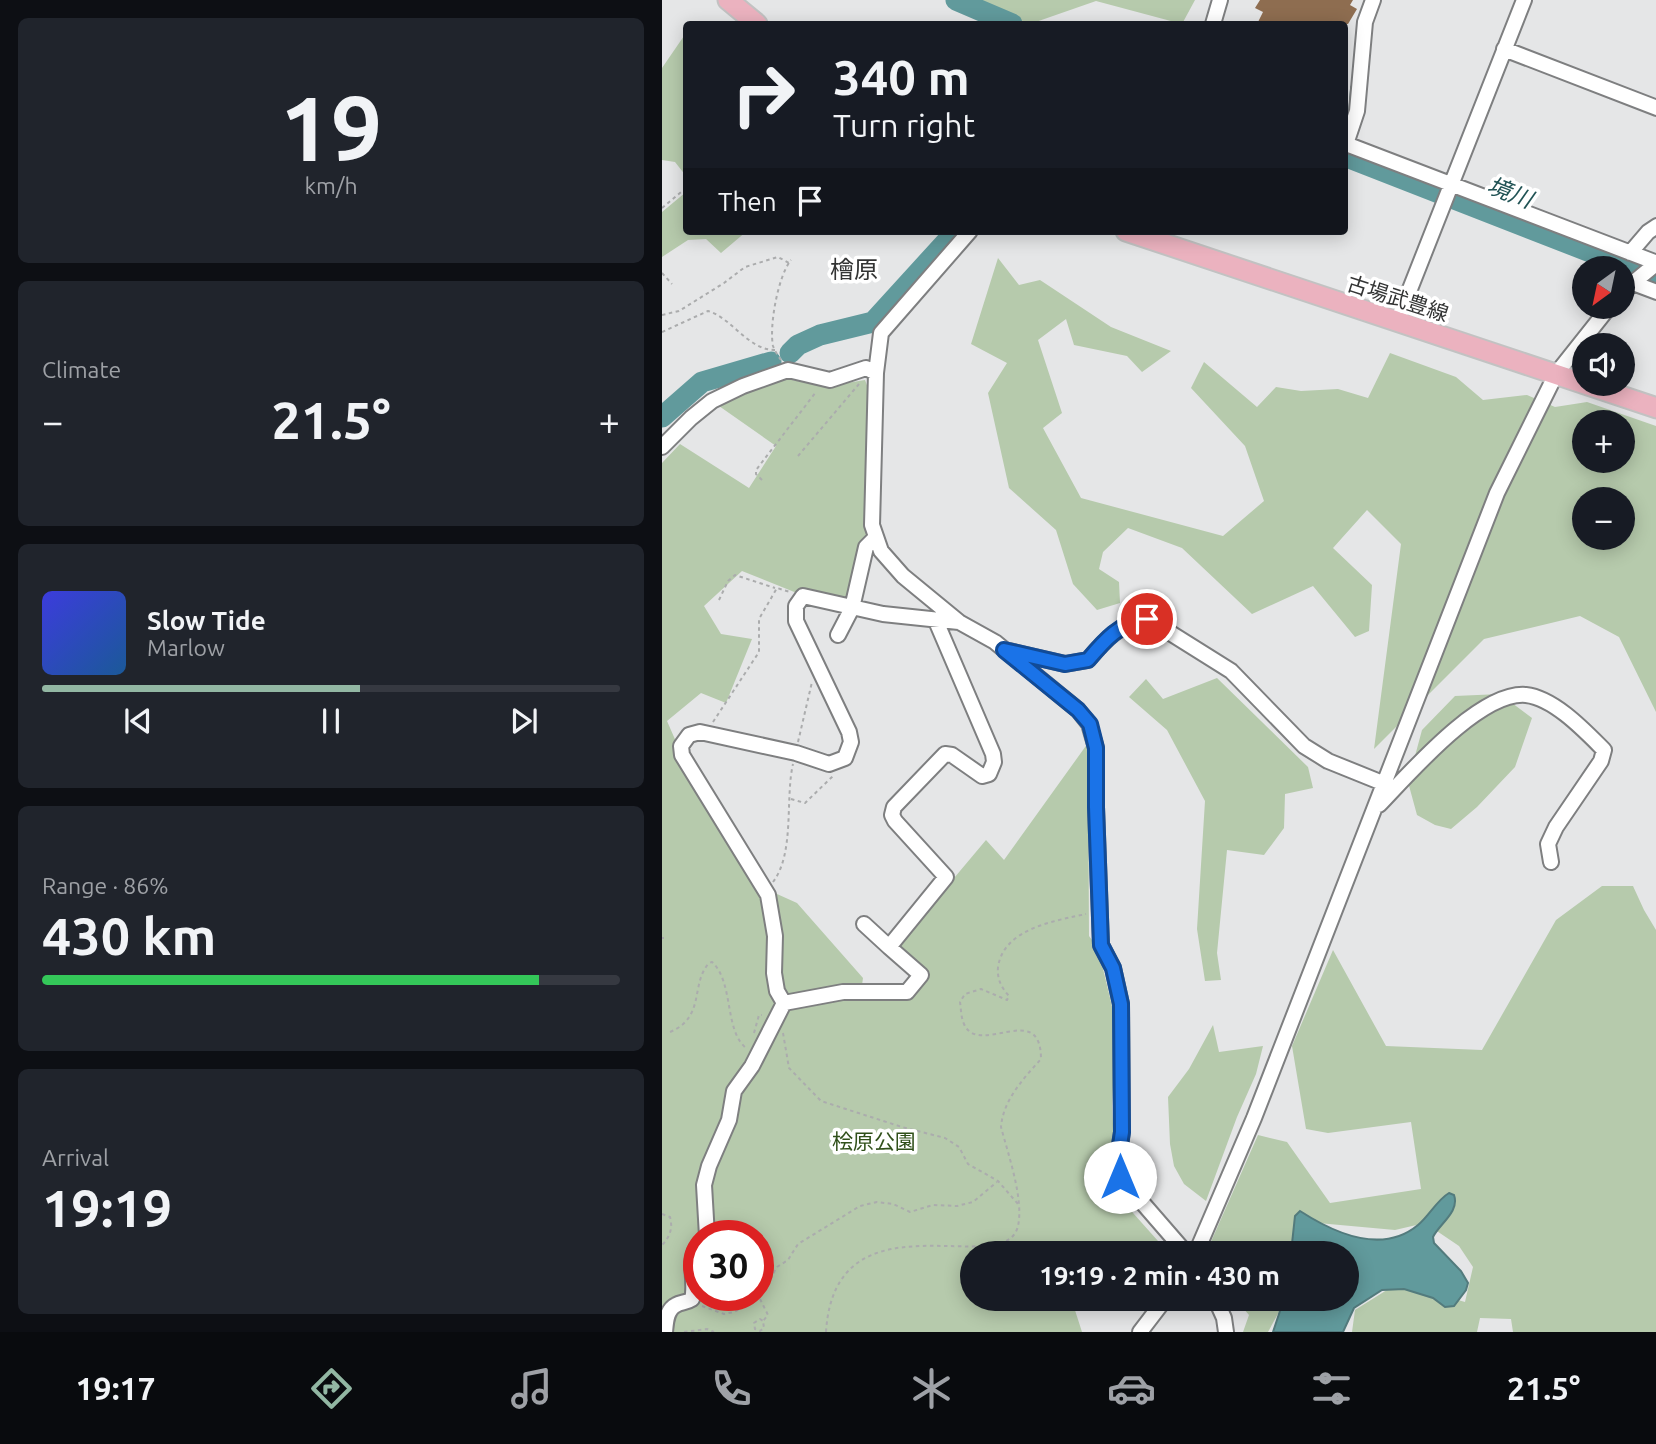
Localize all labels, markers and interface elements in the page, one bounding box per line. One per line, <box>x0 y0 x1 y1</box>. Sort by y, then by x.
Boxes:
icon: right <box>718 49 809 140</box>
text: 340 m <box>833 49 970 104</box>
text: 19 <box>280 76 382 178</box>
text: Turn right <box>833 107 975 143</box>
water label: 境川 <box>1484 172 1539 213</box>
text: km/h <box>304 173 358 198</box>
icon: arrive <box>791 182 829 220</box>
text: Then <box>718 187 777 216</box>
district label: 檜原 <box>830 256 878 283</box>
north arrow <box>1572 256 1635 318</box>
map controls <box>1572 256 1635 550</box>
street label: 古場武豊線 <box>1344 270 1452 326</box>
button: sound <box>1572 333 1635 396</box>
text: Climate <box>42 357 121 382</box>
text: 21.5° <box>271 391 391 449</box>
text: − <box>42 400 63 442</box>
text: + <box>599 400 620 442</box>
button: + <box>1572 410 1635 473</box>
button: − <box>1572 487 1635 550</box>
pin <box>1117 589 1177 649</box>
icon: arrive <box>1128 600 1166 638</box>
text: Slow Tide <box>147 606 266 635</box>
text: Marlow <box>147 635 225 660</box>
icon: previous <box>119 702 157 740</box>
icon: pause <box>312 702 350 740</box>
icon: next <box>505 702 543 740</box>
text: Range · 86% <box>42 873 169 898</box>
text: 430 km <box>42 907 216 965</box>
park label: 桧原公園 <box>832 1129 916 1153</box>
position arrow <box>1083 1140 1157 1214</box>
text: Arrival <box>42 1145 109 1170</box>
text: 19:19 <box>42 1179 172 1237</box>
speed limit sign: 30 <box>683 1220 774 1311</box>
text: 19:19 · 2 min · 430 m <box>1039 1261 1280 1290</box>
icon: directions <box>307 1364 356 1413</box>
icon: music <box>507 1364 556 1413</box>
icon: phone <box>707 1364 756 1413</box>
icon: climate <box>907 1364 956 1413</box>
icon: car <box>1107 1364 1156 1413</box>
icon: filters <box>1307 1364 1356 1413</box>
text: 19:17 <box>76 1370 156 1406</box>
text: 21.5° <box>1507 1370 1580 1406</box>

